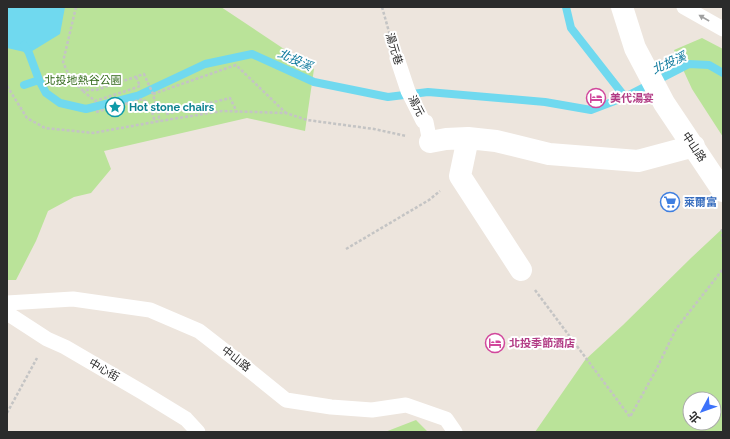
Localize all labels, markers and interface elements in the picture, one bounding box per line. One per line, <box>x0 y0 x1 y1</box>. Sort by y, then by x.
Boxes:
one-way arrow <box>698 14 710 21</box>
street label: 湯元巷 <box>383 31 405 67</box>
water label: 北投溪 <box>276 46 316 75</box>
water label: 北投溪 <box>650 48 690 77</box>
park label: 北投地熱谷公園 <box>45 74 122 87</box>
hotel icon: 美代湯宴 <box>585 87 607 109</box>
place label: 美代湯宴 <box>610 92 654 105</box>
street label: 湯元 <box>405 93 427 119</box>
place icon: Hot stone chairs <box>104 96 126 118</box>
place label: Hot stone chairs <box>129 101 215 114</box>
street label: 中山路 <box>679 130 709 164</box>
supermarket icon: 萊爾富 <box>659 191 681 213</box>
place label: 萊爾富 <box>684 196 717 209</box>
hotel icon: 北投季節酒店 <box>484 332 506 354</box>
place label: 北投季節酒店 <box>509 337 575 350</box>
street label: 中山路 <box>219 344 253 374</box>
street label: 中心街 <box>86 356 122 384</box>
north arrow <box>682 391 722 431</box>
text: 北 <box>686 409 703 426</box>

